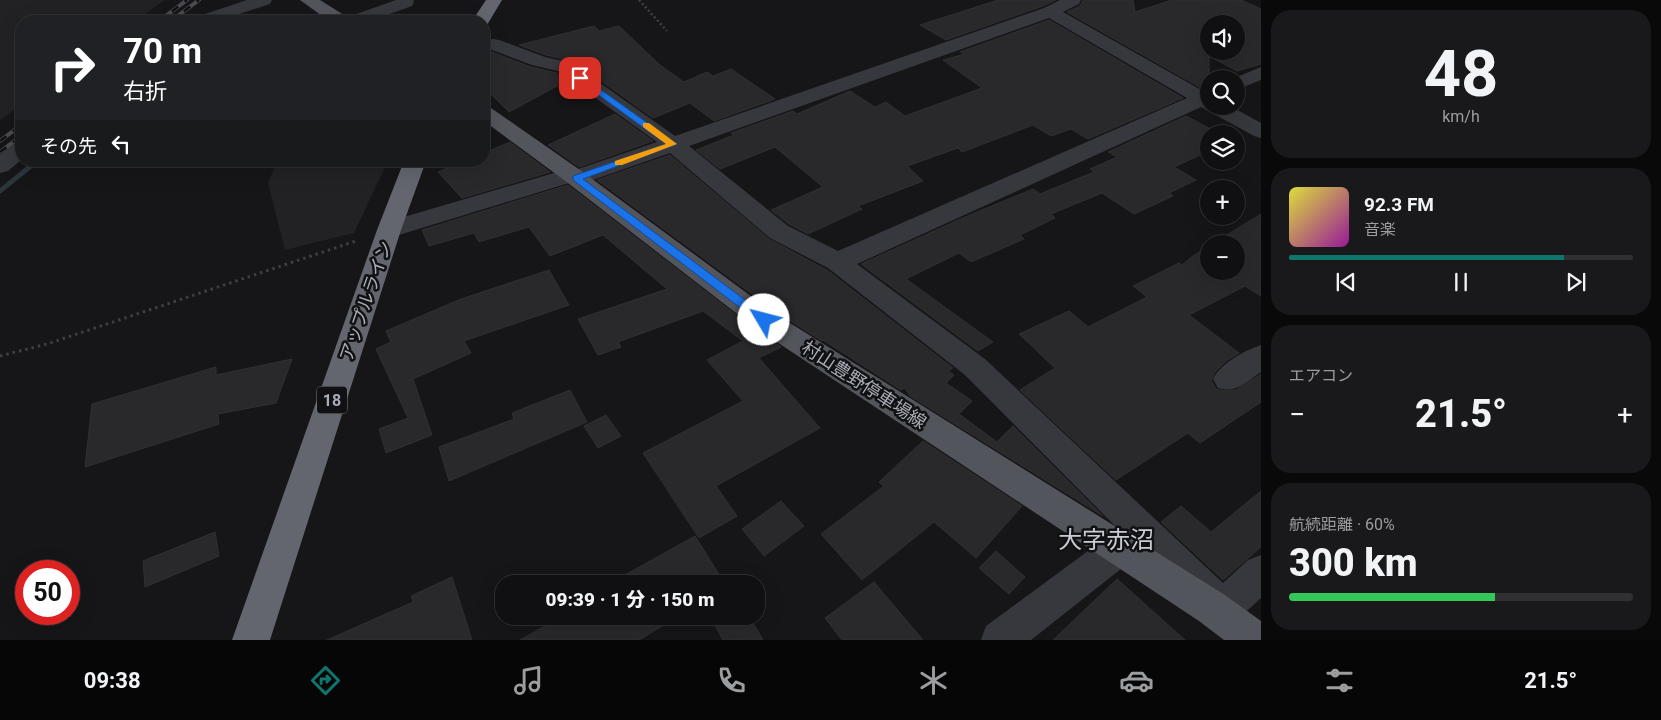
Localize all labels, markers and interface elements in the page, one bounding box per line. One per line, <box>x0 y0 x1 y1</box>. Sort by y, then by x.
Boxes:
map controls <box>1200 15 1245 280</box>
button: sound <box>1200 15 1245 60</box>
text: 70 m <box>123 31 202 72</box>
icon: right <box>40 35 105 100</box>
text: 48 <box>1424 36 1498 112</box>
pin <box>559 57 601 99</box>
icon: arrive <box>566 64 594 92</box>
button: search <box>1200 70 1245 115</box>
text: 右折 <box>123 79 167 104</box>
text: km/h <box>1442 107 1480 126</box>
button: layers <box>1200 125 1245 170</box>
icon: left <box>107 130 135 158</box>
text: その先 <box>40 135 97 158</box>
button: + <box>1200 180 1245 225</box>
text: 92.3 FM <box>1364 193 1434 216</box>
text: 音楽 <box>1364 220 1396 239</box>
button: − <box>1200 235 1245 280</box>
street label: アップルライン <box>335 238 396 364</box>
icon: previous <box>1332 268 1360 296</box>
icon: pause <box>1447 268 1475 296</box>
icon: next <box>1562 268 1590 296</box>
position arrow <box>737 293 789 345</box>
street label: 村山豊野停車場線 <box>798 337 930 433</box>
text: エアコン <box>1289 366 1353 385</box>
road number: 18 <box>317 386 347 414</box>
text: 21.5° <box>1415 392 1507 436</box>
text: − <box>1289 398 1305 431</box>
text: + <box>1617 398 1633 431</box>
text: 航続距離 · 60% <box>1289 515 1395 534</box>
district label: 大字赤沼 <box>1058 526 1154 554</box>
text: 300 km <box>1289 541 1418 585</box>
speed limit sign: 50 <box>15 560 80 625</box>
text: 09:39 · 1 分 · 150 m <box>546 588 714 611</box>
icon: directions <box>308 663 343 698</box>
icon: music <box>511 663 546 698</box>
icon: phone <box>714 663 749 698</box>
icon: climate <box>916 663 951 698</box>
icon: car <box>1119 663 1154 698</box>
icon: filters <box>1322 663 1357 698</box>
text: 09:38 <box>84 668 141 693</box>
text: 21.5° <box>1524 668 1577 693</box>

